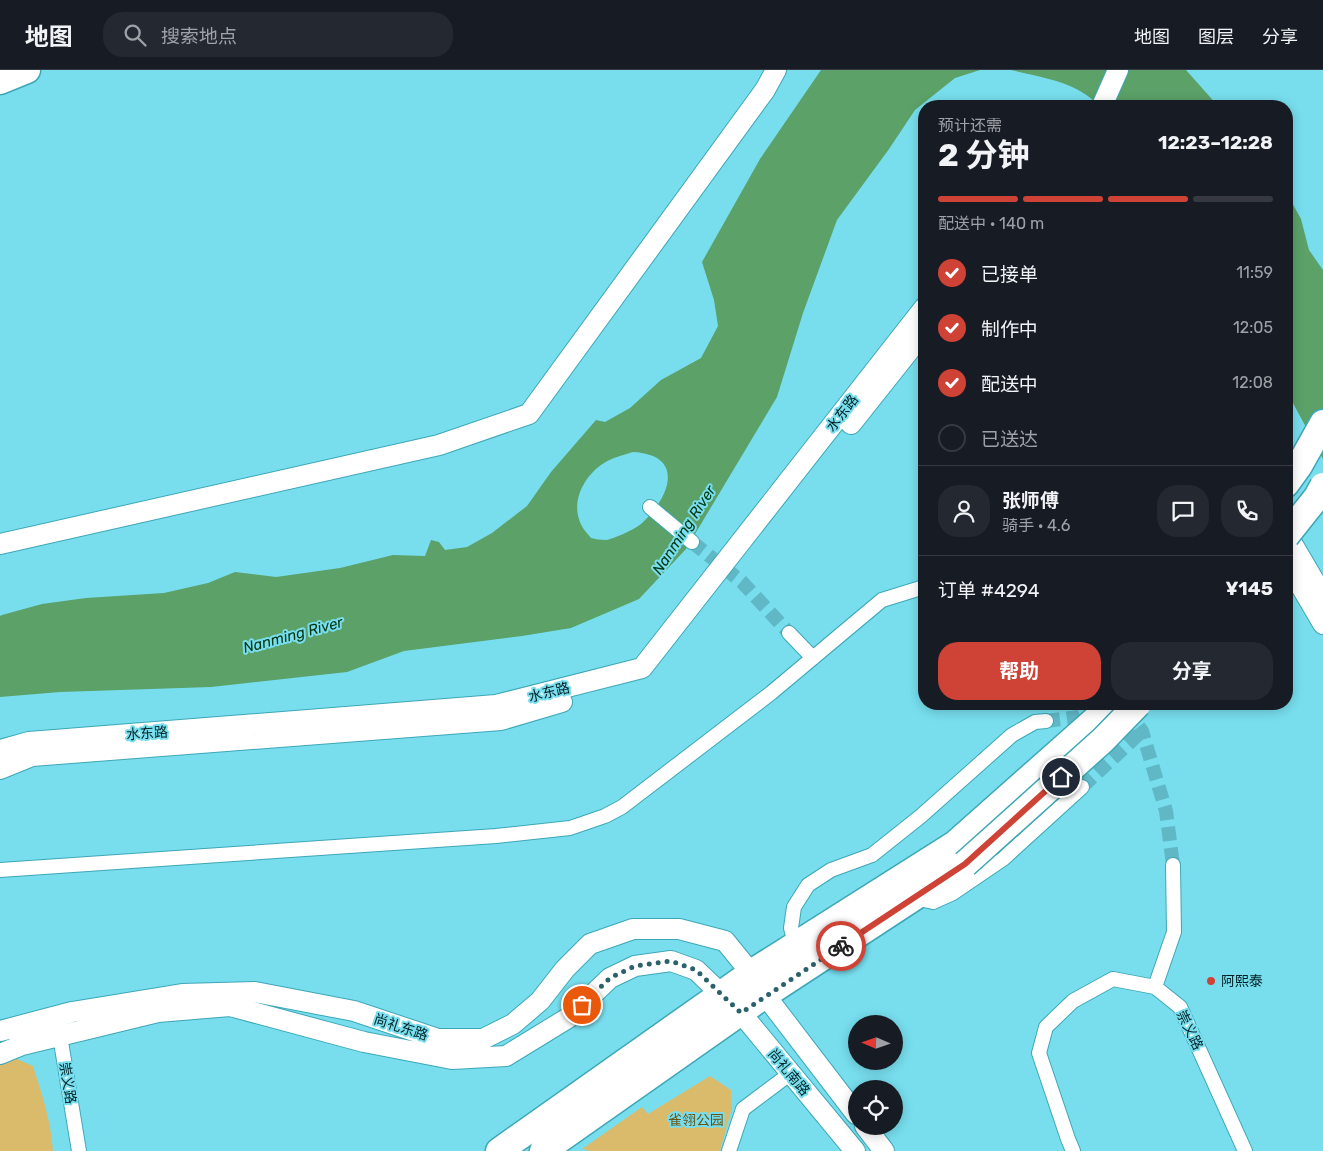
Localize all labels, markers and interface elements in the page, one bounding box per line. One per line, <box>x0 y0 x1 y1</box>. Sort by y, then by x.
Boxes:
search box <box>103 12 453 57</box>
icon: search <box>121 21 149 49</box>
text: 地图 <box>25 23 73 51</box>
text: 搜索地点 <box>161 25 237 48</box>
text: 地图 <box>1134 26 1170 48</box>
text: 图层 <box>1198 26 1234 48</box>
text: 分享 <box>1262 26 1298 48</box>
text: 预计还需 <box>938 116 1002 135</box>
text: 12:23–12:28 <box>1158 131 1273 154</box>
text: 2 分钟 <box>938 136 1030 174</box>
text: 配送中 · 140 m <box>938 214 1044 233</box>
icon: check <box>938 259 966 287</box>
text: 已接单 <box>981 263 1038 286</box>
text: 11:59 <box>1236 263 1273 282</box>
icon: check <box>938 314 966 342</box>
text: 制作中 <box>981 318 1038 341</box>
text: 12:05 <box>1233 318 1273 337</box>
icon: check <box>938 369 966 397</box>
text: 配送中 <box>981 373 1038 396</box>
text: 12:08 <box>1232 373 1273 392</box>
street label: 水东路 <box>823 392 862 435</box>
text: 已送达 <box>981 428 1038 451</box>
water label: Nanming River <box>648 481 720 578</box>
button: person <box>938 485 990 537</box>
button: chat <box>1157 485 1209 537</box>
button: phone <box>1221 485 1273 537</box>
text: 张师傅 <box>1002 489 1059 512</box>
text: 骑手 · 4.6 <box>1002 516 1070 535</box>
text: ¥145 <box>1225 577 1273 600</box>
text: 订单 #4294 <box>938 579 1040 602</box>
water label: Nanming River <box>241 613 346 657</box>
button: 帮助 <box>938 642 1101 700</box>
button: 分享 <box>1111 642 1273 700</box>
street label: 水东路 <box>527 679 572 706</box>
street label: 水东路 <box>125 724 169 743</box>
pin <box>1040 756 1082 798</box>
icon: home <box>1047 763 1075 791</box>
courier <box>816 921 866 971</box>
icon: bike <box>827 932 855 960</box>
place label: 阿熙泰 <box>1221 973 1263 990</box>
marker: 阿熙泰 <box>1205 975 1217 987</box>
pin <box>561 984 603 1026</box>
icon: bag <box>568 991 596 1019</box>
street label: 崇义路 <box>1173 1008 1206 1053</box>
street label: 尚礼东路 <box>372 1011 430 1044</box>
north arrow <box>848 1015 902 1070</box>
map controls <box>848 1015 903 1135</box>
street label: 尚礼南路 <box>764 1045 813 1099</box>
street label: 崇义路 <box>56 1061 79 1105</box>
button: locate <box>848 1080 903 1135</box>
park label: 雀翎公园 <box>668 1112 724 1129</box>

